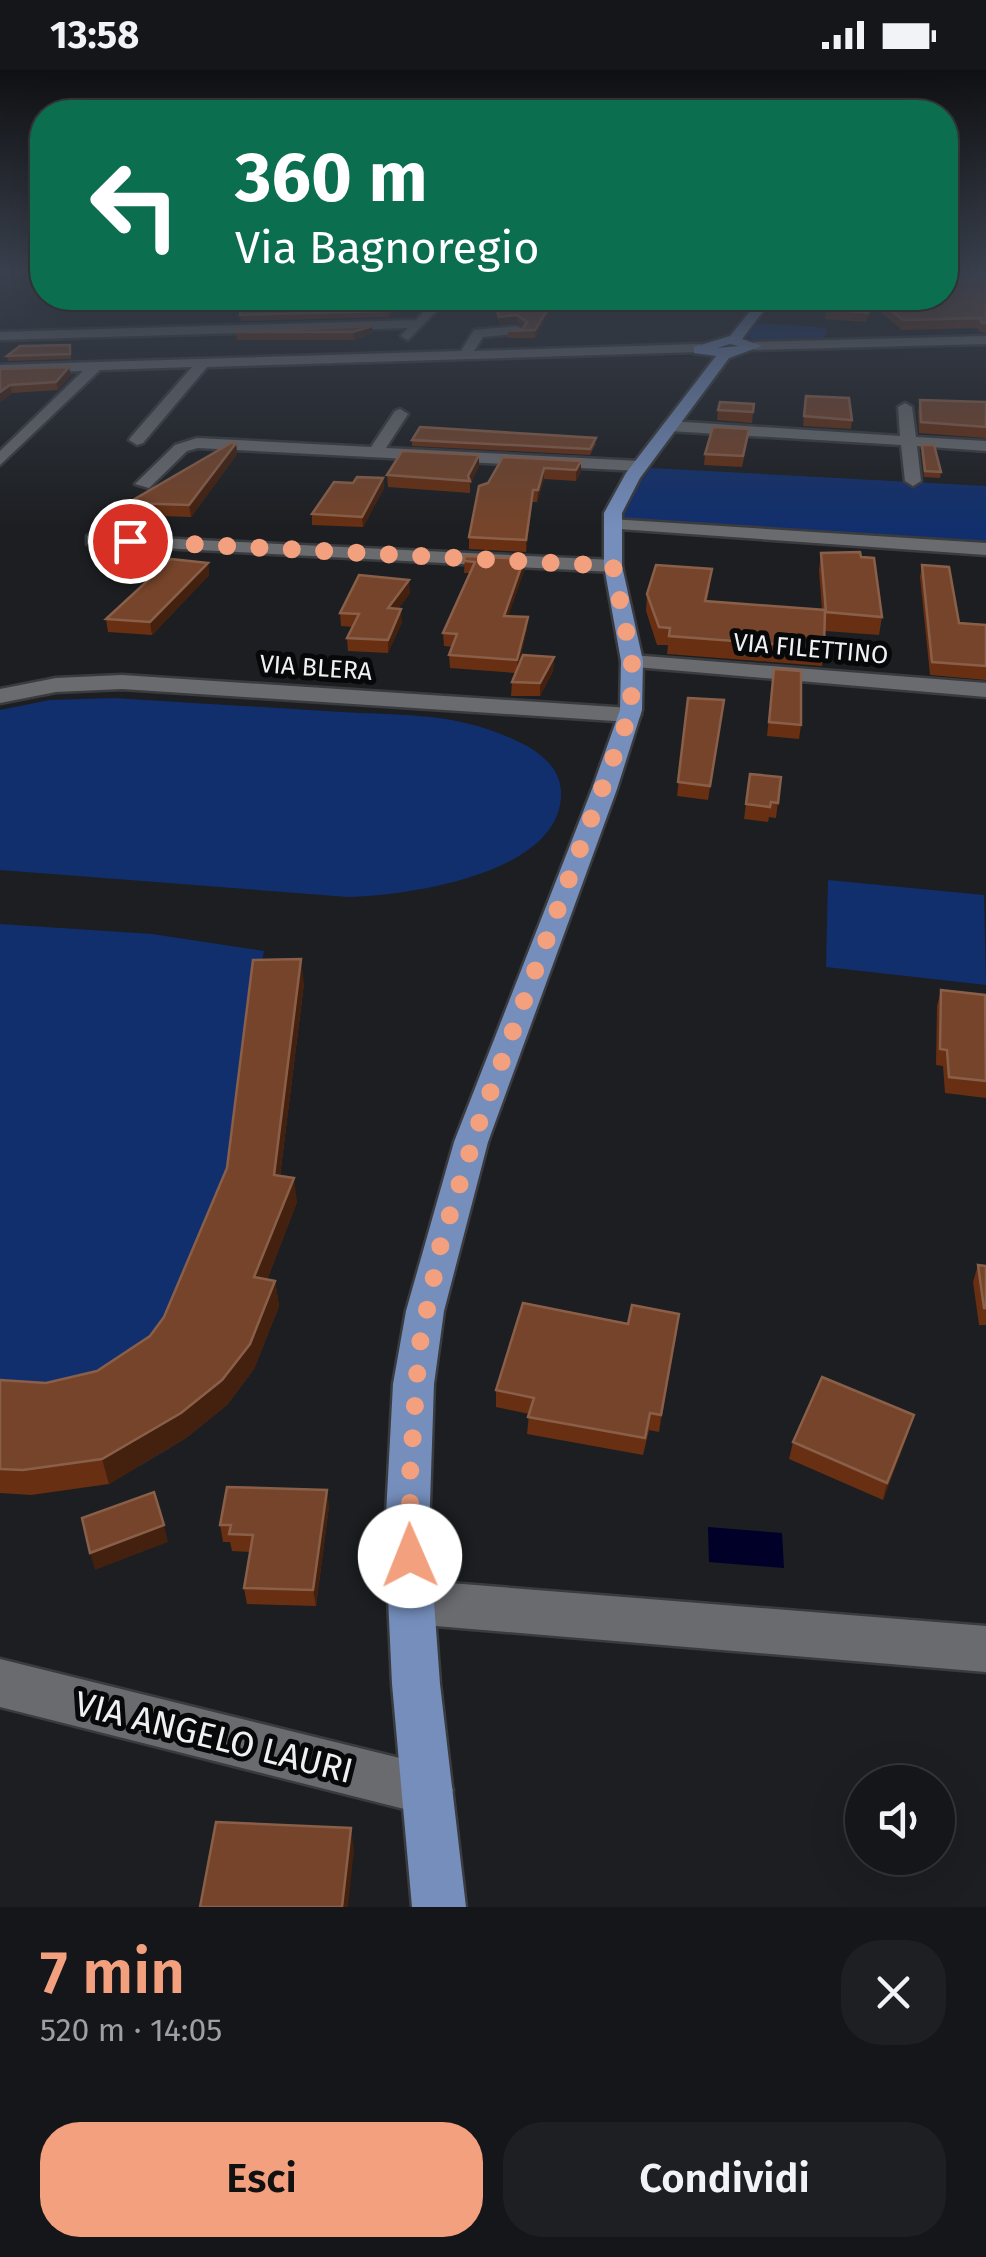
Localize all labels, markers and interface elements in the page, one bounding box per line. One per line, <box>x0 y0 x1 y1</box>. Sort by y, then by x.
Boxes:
text: 13:58 <box>50 12 139 58</box>
text: 360 m <box>235 136 428 220</box>
icon: left <box>70 140 200 270</box>
text: Via Bagnoregio <box>235 221 539 275</box>
pin <box>88 499 173 584</box>
icon: arrive <box>103 514 158 569</box>
street label: VIA FILETTINO <box>732 627 890 671</box>
street label: VIA BLERA <box>259 649 374 687</box>
position arrow <box>358 1504 462 1608</box>
street label: VIA ANGELO LAURI <box>71 1682 357 1792</box>
map controls <box>845 1765 955 1875</box>
button: sound <box>845 1765 955 1875</box>
text: 7 min <box>40 1937 185 2009</box>
button: close <box>841 1940 946 2045</box>
text: 520 m · 14:05 <box>40 2011 222 2049</box>
button: Esci <box>40 2122 483 2237</box>
button: Condividi <box>503 2122 946 2237</box>

